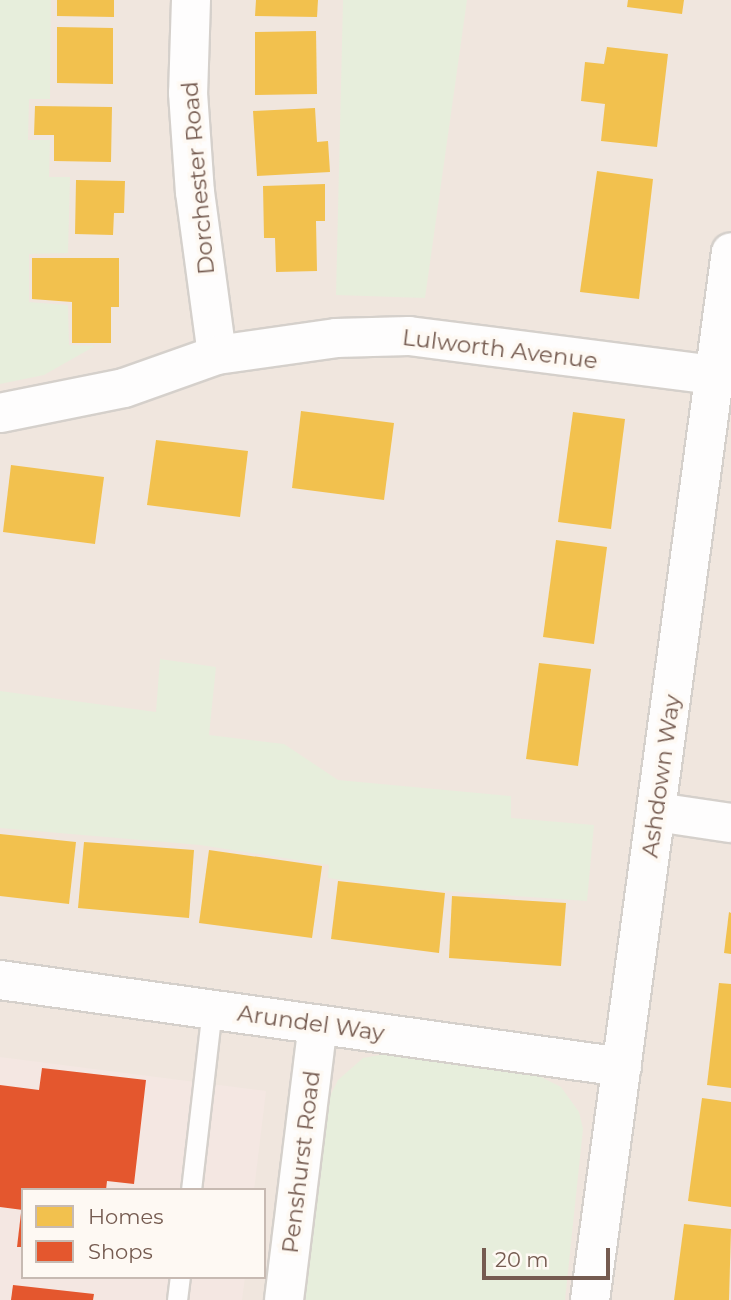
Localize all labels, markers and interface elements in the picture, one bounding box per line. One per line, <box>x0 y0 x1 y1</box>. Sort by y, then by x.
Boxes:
street label: Dorchester Road <box>176 80 220 276</box>
street label: Lulworth Avenue <box>401 323 599 375</box>
street label: Ashdown Way <box>636 693 686 859</box>
street label: Arundel Way <box>236 999 386 1047</box>
street label: Penshurst Road <box>276 1069 326 1255</box>
legend <box>21 1188 266 1279</box>
text: Homes <box>88 1204 163 1229</box>
scale bar <box>486 1234 614 1278</box>
text: Shops <box>88 1239 153 1264</box>
text: 20 m <box>495 1247 549 1272</box>

